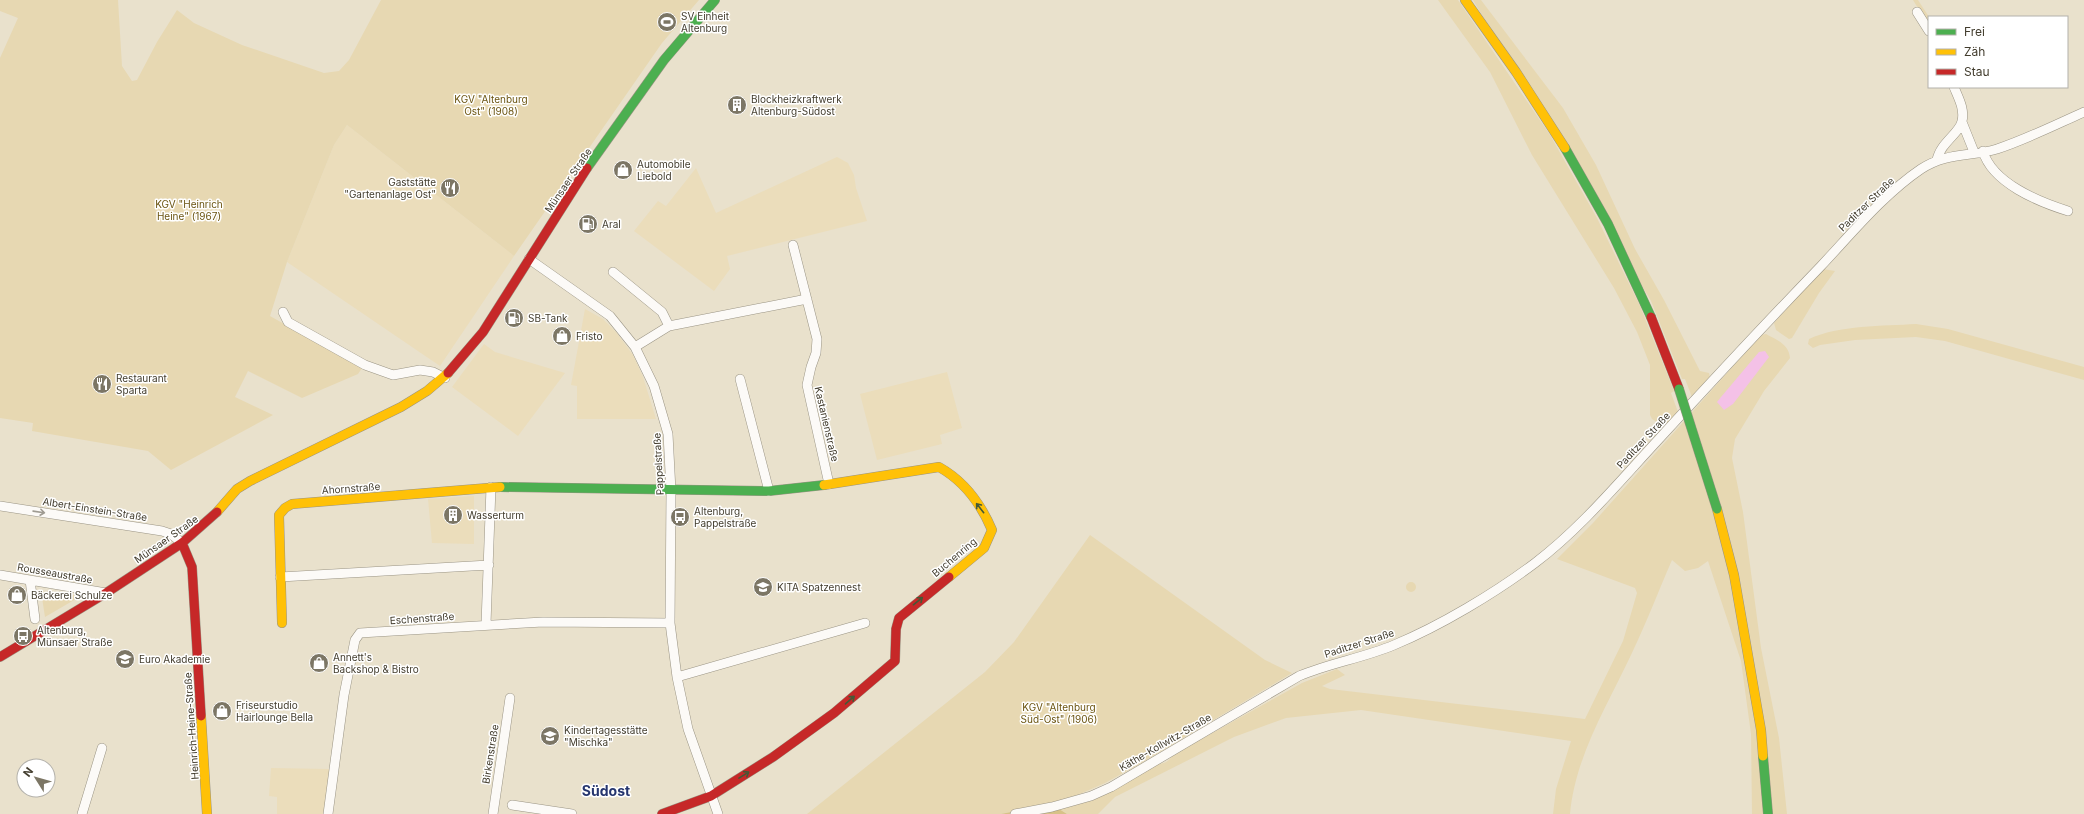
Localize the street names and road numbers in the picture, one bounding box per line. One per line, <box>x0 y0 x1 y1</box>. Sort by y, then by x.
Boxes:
street label: Münsaer Straße <box>542 145 594 215</box>
street label: Paditzer Straße <box>1836 174 1896 234</box>
street label: Kastanienstraße <box>813 385 841 463</box>
street label: Paditzer Straße <box>1614 409 1672 471</box>
street label: Pappelstraße <box>650 432 666 495</box>
street label: Ahornstraße <box>321 480 381 496</box>
street label: Albert-Einstein-Straße <box>42 495 148 523</box>
street label: Münsaer Straße <box>132 512 200 565</box>
street label: Buchenring <box>929 535 979 579</box>
street label: Rousseaustraße <box>16 560 94 586</box>
street label: Eschenstraße <box>389 610 455 626</box>
street label: Paditzer Straße <box>1323 626 1396 660</box>
street label: Heinrich-Heine-Straße <box>181 672 201 780</box>
street label: Käthe-Kollwitz-Straße <box>1117 711 1213 773</box>
street label: Birkenstraße <box>479 723 501 784</box>

